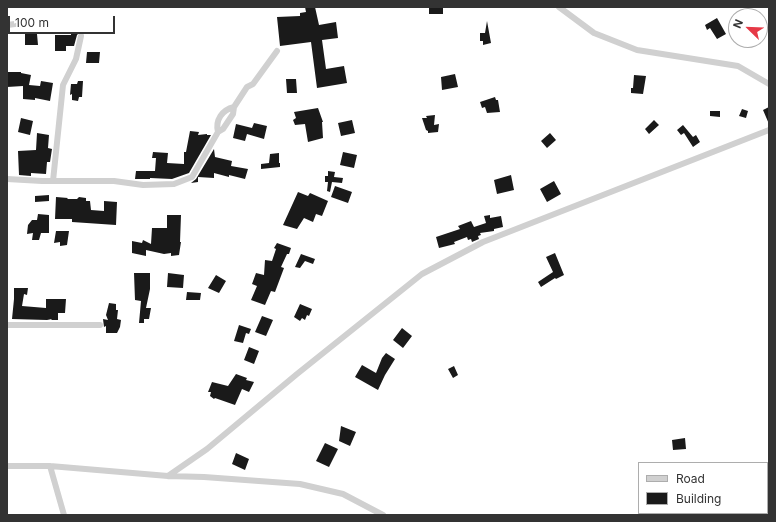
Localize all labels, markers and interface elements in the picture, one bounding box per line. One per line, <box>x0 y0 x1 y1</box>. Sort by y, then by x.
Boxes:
scale bar <box>10 8 117 34</box>
north arrow <box>728 8 768 48</box>
text: 100 m <box>15 15 49 30</box>
text: N <box>730 17 746 30</box>
legend <box>638 462 768 514</box>
text: Road <box>676 471 705 486</box>
text: Building <box>676 491 721 506</box>

